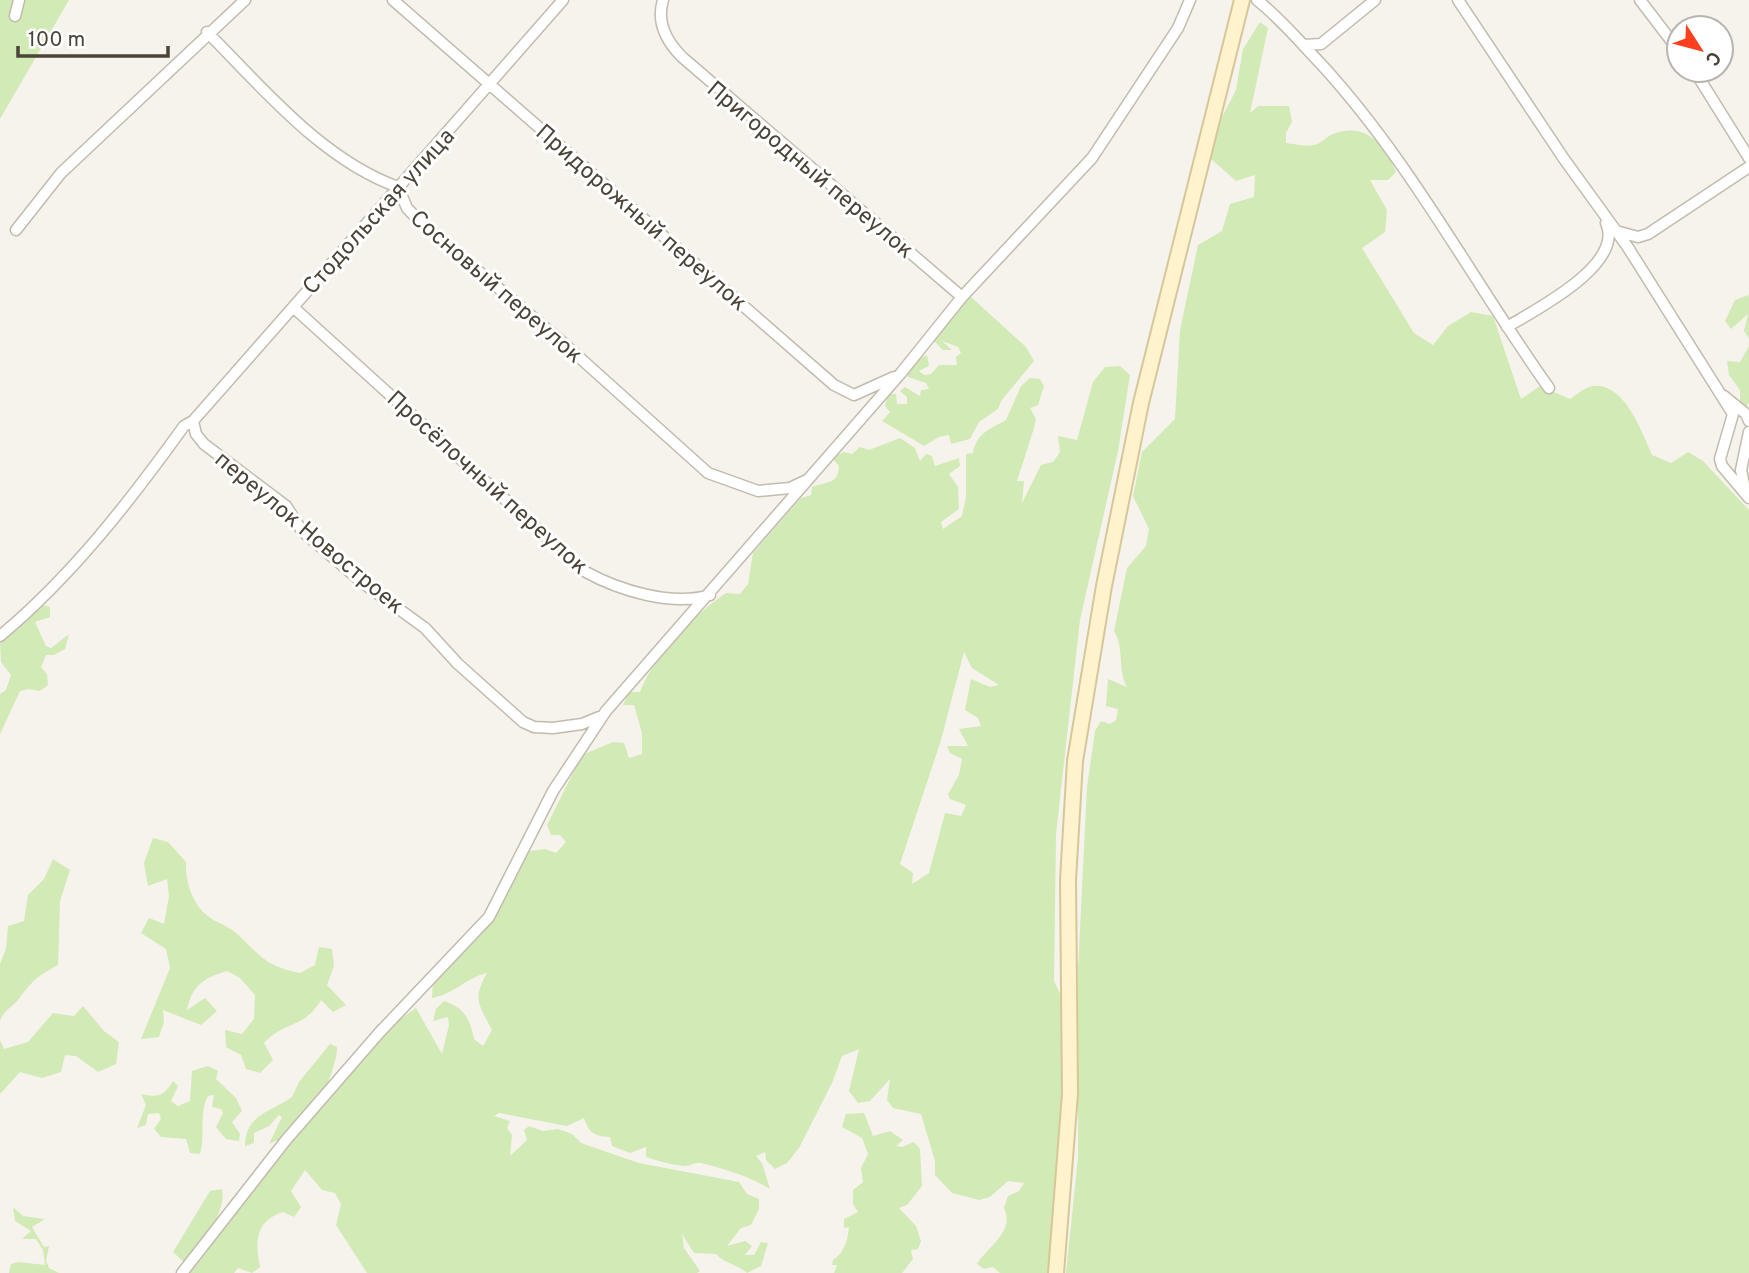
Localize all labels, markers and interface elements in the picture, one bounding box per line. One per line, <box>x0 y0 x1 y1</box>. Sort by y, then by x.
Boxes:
scale bar <box>18 14 168 58</box>
north arrow <box>1665 14 1735 84</box>
text: 100 m <box>28 27 85 54</box>
text: С <box>1699 46 1725 70</box>
street label: Пригородный переулок <box>700 76 919 266</box>
street label: Придорожный переулок <box>529 119 752 319</box>
street label: Стодольская улица <box>297 123 462 302</box>
street label: Сосновый переулок <box>403 205 588 371</box>
street label: Просёлочный переулок <box>380 386 593 582</box>
street label: переулок Новостроек <box>208 446 409 622</box>

